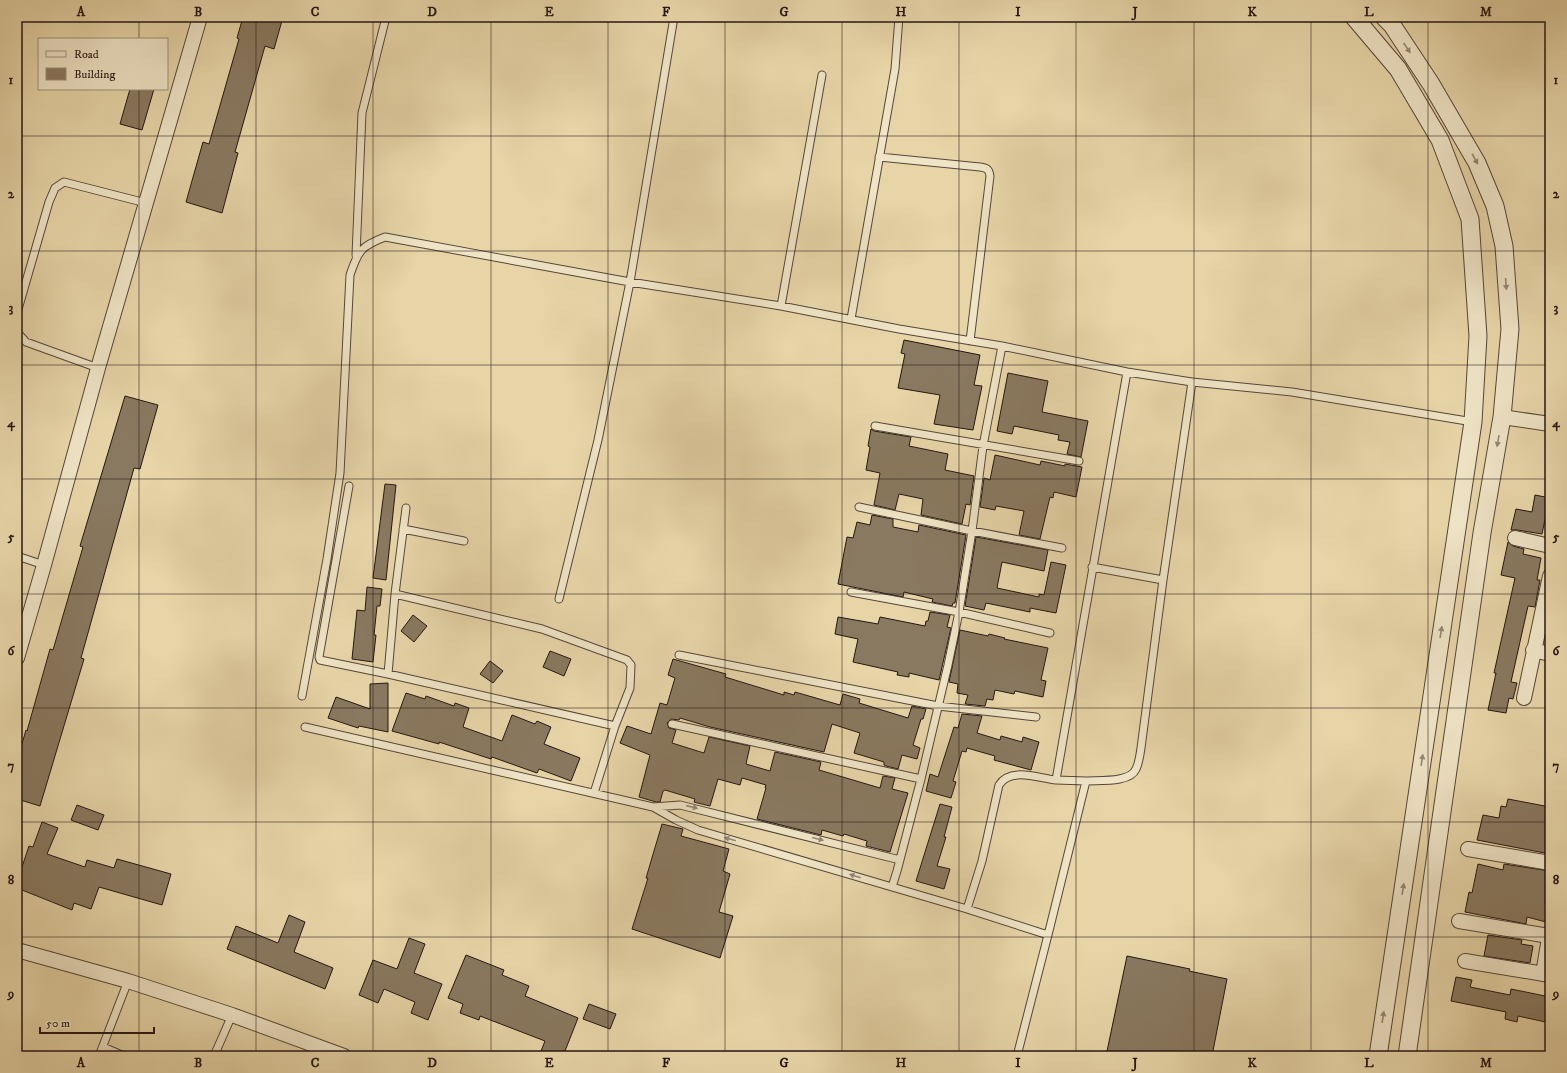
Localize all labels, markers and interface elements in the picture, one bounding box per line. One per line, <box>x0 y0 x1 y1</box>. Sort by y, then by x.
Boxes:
text: A <box>76 4 86 20</box>
text: B <box>194 4 202 20</box>
text: C <box>311 4 320 20</box>
text: D <box>427 4 437 20</box>
text: E <box>544 4 554 20</box>
text: F <box>662 4 671 20</box>
text: G <box>779 4 789 20</box>
text: H <box>896 4 907 20</box>
text: I <box>1015 4 1021 20</box>
text: J <box>1130 4 1138 21</box>
text: K <box>1247 4 1257 20</box>
text: L <box>1364 4 1374 20</box>
text: M <box>1480 4 1492 20</box>
legend <box>38 38 168 90</box>
one-way arrow <box>1404 42 1411 54</box>
text: Road <box>74 47 99 62</box>
text: Building <box>74 67 115 82</box>
text: 1 <box>9 72 14 88</box>
text: 1 <box>1554 72 1559 88</box>
one-way arrow <box>1472 153 1478 165</box>
text: 2 <box>8 186 15 202</box>
text: 2 <box>1553 186 1560 202</box>
one-way arrow <box>1503 278 1510 290</box>
text: 3 <box>9 300 14 316</box>
text: 3 <box>1554 300 1559 316</box>
text: 4 <box>6 415 15 432</box>
text: 4 <box>1551 415 1560 432</box>
one-way arrow <box>1494 435 1500 447</box>
text: 5 <box>7 529 15 545</box>
text: 5 <box>1552 529 1560 545</box>
one-way arrow <box>1438 626 1444 638</box>
text: 6 <box>8 643 16 659</box>
text: 6 <box>1553 643 1561 659</box>
one-way arrow <box>1419 754 1425 766</box>
text: 7 <box>8 758 15 774</box>
text: 7 <box>1553 758 1560 774</box>
one-way arrow <box>685 805 698 811</box>
one-way arrow <box>724 836 736 842</box>
one-way arrow <box>812 836 824 842</box>
text: 8 <box>8 872 15 888</box>
text: 8 <box>1553 872 1560 888</box>
one-way arrow <box>848 873 860 879</box>
one-way arrow <box>1400 883 1406 895</box>
text: 9 <box>7 986 14 1002</box>
text: 9 <box>1552 986 1559 1002</box>
scale bar <box>40 1009 154 1035</box>
one-way arrow <box>1380 1011 1386 1024</box>
text: 50 m <box>46 1016 70 1031</box>
text: A <box>76 1055 86 1071</box>
text: B <box>194 1055 202 1071</box>
text: C <box>311 1055 320 1071</box>
text: D <box>427 1055 437 1071</box>
text: E <box>544 1055 554 1071</box>
text: F <box>662 1055 671 1071</box>
text: G <box>779 1055 789 1071</box>
text: H <box>896 1055 907 1071</box>
text: I <box>1015 1055 1021 1071</box>
text: J <box>1130 1055 1138 1072</box>
text: K <box>1247 1055 1257 1071</box>
text: L <box>1364 1055 1374 1071</box>
text: M <box>1480 1055 1492 1071</box>

